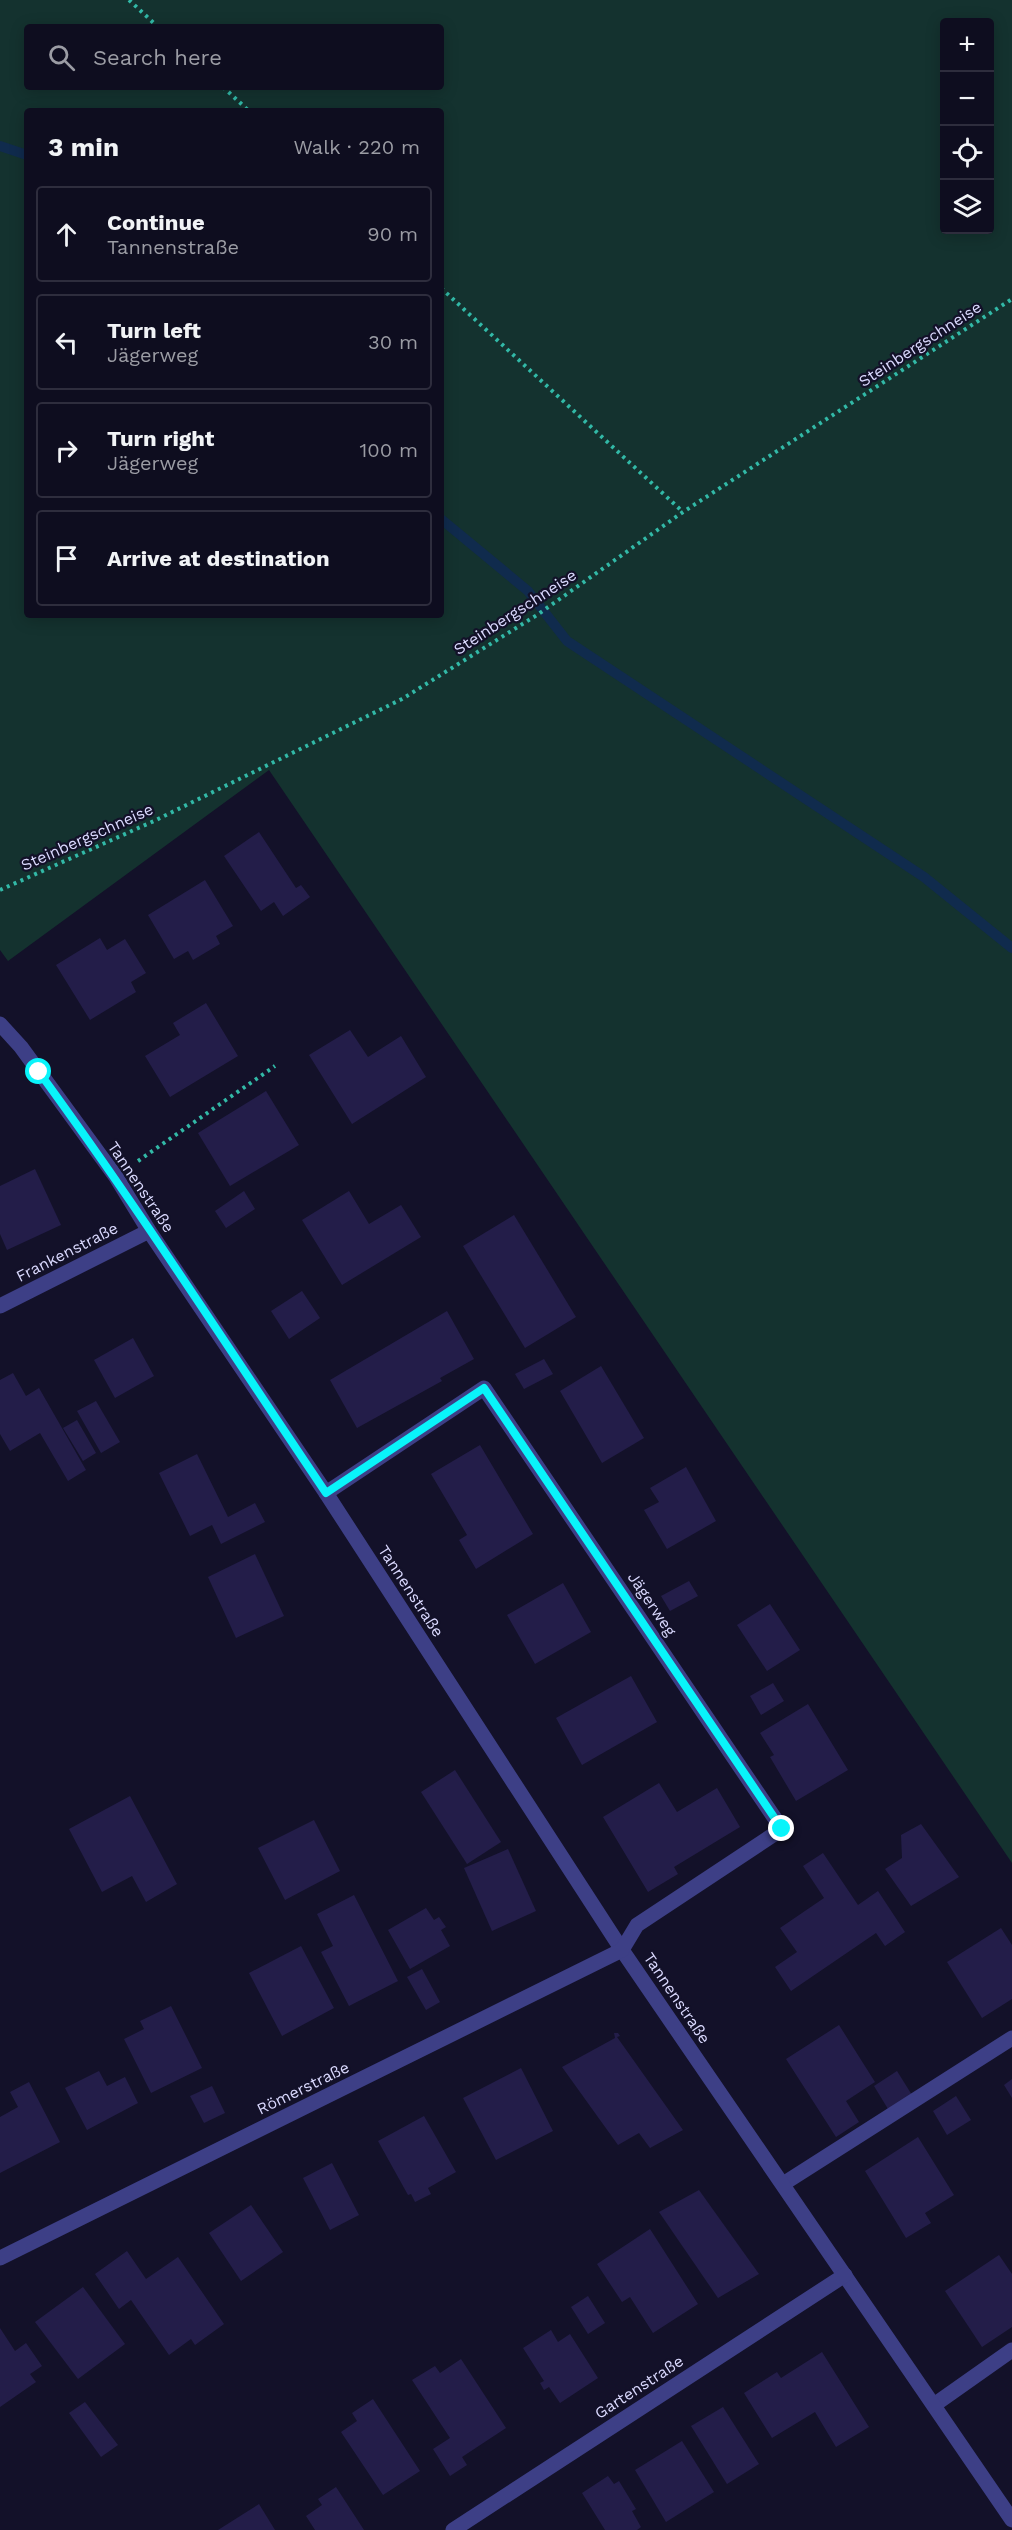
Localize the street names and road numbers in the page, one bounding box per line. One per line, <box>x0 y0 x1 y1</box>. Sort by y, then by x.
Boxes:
street label: Steinbergschneise <box>855 297 985 391</box>
street label: Steinbergschneise <box>450 565 580 659</box>
street label: Steinbergschneise <box>18 799 156 875</box>
street label: Tannenstraße <box>104 1138 178 1236</box>
street label: Frankenstraße <box>13 1218 121 1286</box>
street label: Tannenstraße <box>374 1542 448 1640</box>
street label: Jägerweg <box>624 1568 681 1640</box>
street label: Tannenstraße <box>640 1949 714 2047</box>
street label: Römerstraße <box>254 2057 352 2119</box>
street label: Gartenstraße <box>591 2351 687 2423</box>

